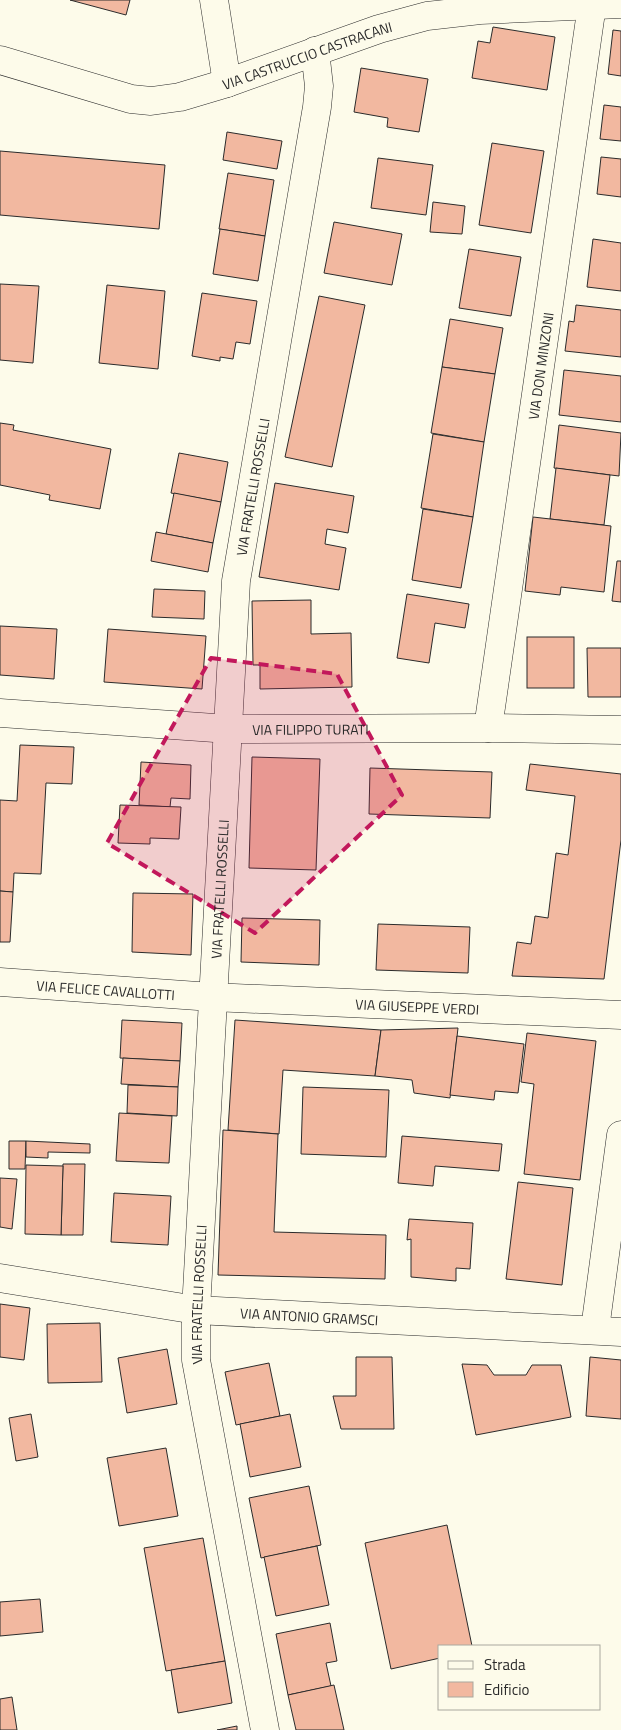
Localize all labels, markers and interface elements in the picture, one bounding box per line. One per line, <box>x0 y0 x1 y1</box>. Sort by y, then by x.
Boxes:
street label: VIA CASTRUCCIO CASTRACANI <box>220 15 394 94</box>
street label: VIA DON MINZONI <box>522 311 558 421</box>
street label: VIA FRATELLI ROSSELLI <box>230 416 274 557</box>
street label: VIA FILIPPO TURATI <box>252 718 369 739</box>
street label: VIA FRATELLI ROSSELLI <box>205 819 233 959</box>
street label: VIA FELICE CAVALLOTTI <box>36 974 176 1005</box>
street label: VIA GIUSEPPE VERDI <box>355 993 480 1019</box>
street label: VIA FRATELLI ROSSELLI <box>185 1224 211 1366</box>
street label: VIA ANTONIO GRAMSCI <box>240 1302 379 1330</box>
legend <box>438 1645 601 1710</box>
text: Strada <box>484 1653 526 1676</box>
text: Edificio <box>484 1678 529 1701</box>

